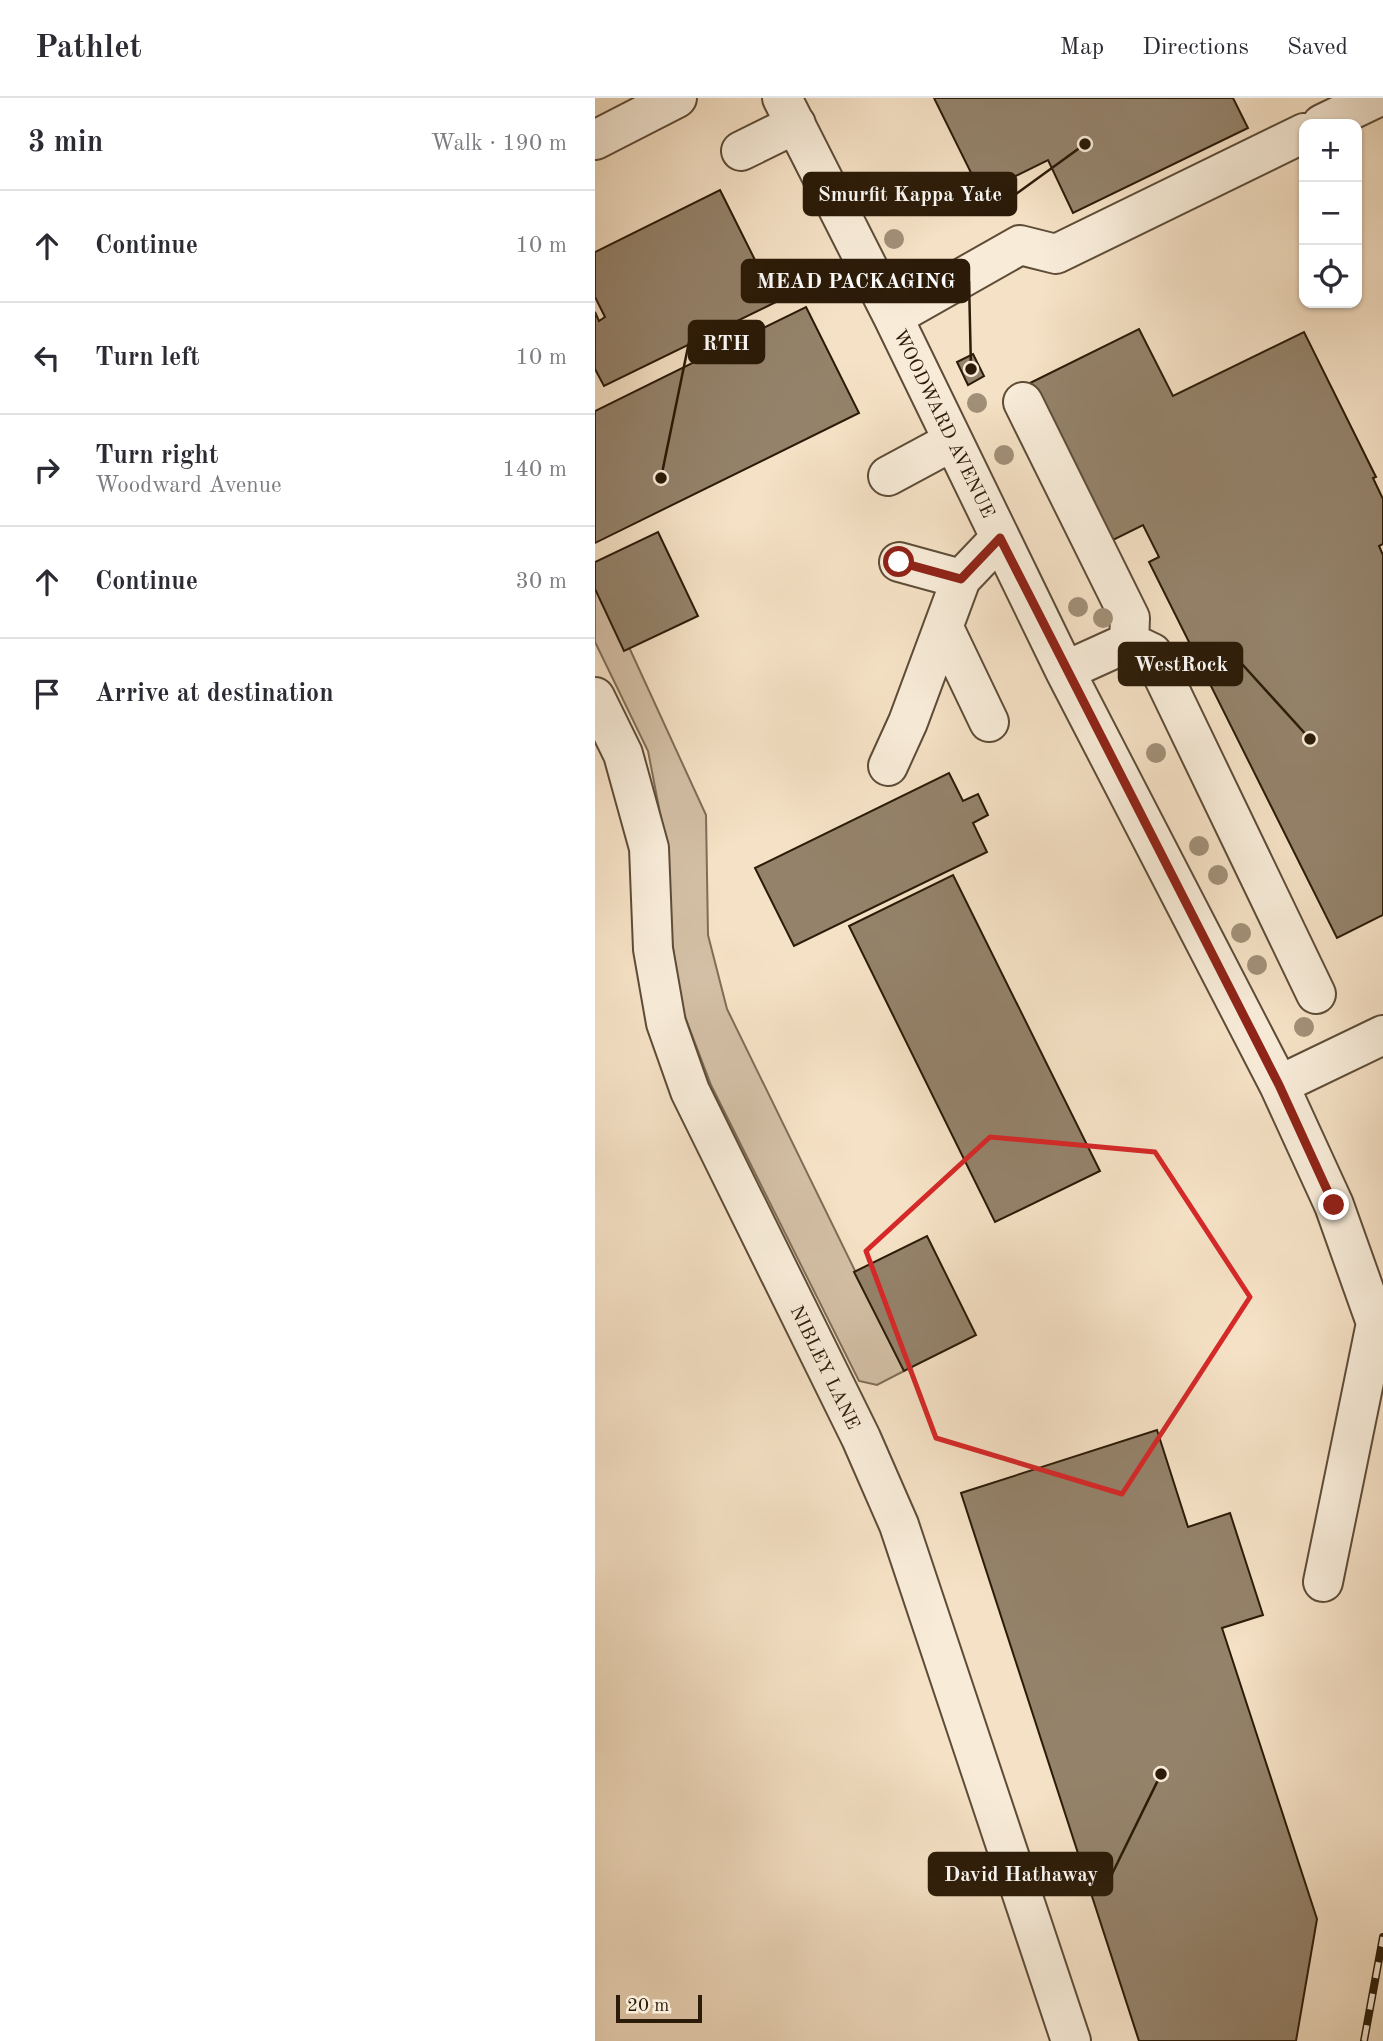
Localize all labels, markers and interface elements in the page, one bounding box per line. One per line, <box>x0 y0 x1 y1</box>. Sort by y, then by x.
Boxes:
text: Pathlet <box>35 32 142 65</box>
text: Map <box>1060 36 1104 60</box>
text: Directions <box>1142 36 1249 60</box>
text: Saved <box>1287 36 1348 60</box>
map controls <box>1299 119 1362 308</box>
button: + <box>1299 119 1362 182</box>
text: 3 min <box>28 128 103 158</box>
text: Walk · 190 m <box>431 132 567 155</box>
callout: Smurfit Kappa Yate <box>804 173 1016 215</box>
button: − <box>1299 182 1362 245</box>
text: Smurfit Kappa Yate <box>818 185 1002 206</box>
icon: ahead <box>28 227 66 265</box>
text: Continue <box>95 233 198 259</box>
text: 10 m <box>516 234 567 257</box>
button: locate <box>1299 245 1362 308</box>
callout: MEAD PACKAGING <box>742 260 969 302</box>
text: MEAD PACKAGING <box>757 272 955 293</box>
callout: RTH <box>689 321 764 363</box>
street label: WOODWARD AVENUE <box>889 327 997 521</box>
text: RTH <box>702 334 750 355</box>
icon: left <box>28 339 66 377</box>
text: Turn left <box>95 345 200 371</box>
text: 10 m <box>516 346 567 369</box>
text: Turn right <box>95 443 218 469</box>
icon: right <box>28 451 66 489</box>
text: 140 m <box>502 458 567 481</box>
text: Woodward Avenue <box>95 474 282 497</box>
route start <box>883 546 914 577</box>
icon: ahead <box>28 563 66 601</box>
text: Continue <box>95 569 198 595</box>
text: 30 m <box>516 570 567 593</box>
callout: WestRock <box>1119 643 1242 685</box>
text: WestRock <box>1134 655 1229 676</box>
icon: arrive <box>28 675 66 713</box>
text: Arrive at destination <box>95 681 334 707</box>
route end <box>1318 1189 1349 1220</box>
street label: NIBLEY LANE <box>786 1303 862 1433</box>
callout: David Hathaway <box>929 1853 1112 1895</box>
text: David Hathaway <box>944 1865 1098 1886</box>
scale bar <box>616 1992 702 2024</box>
text: 20 m <box>627 1997 669 2016</box>

